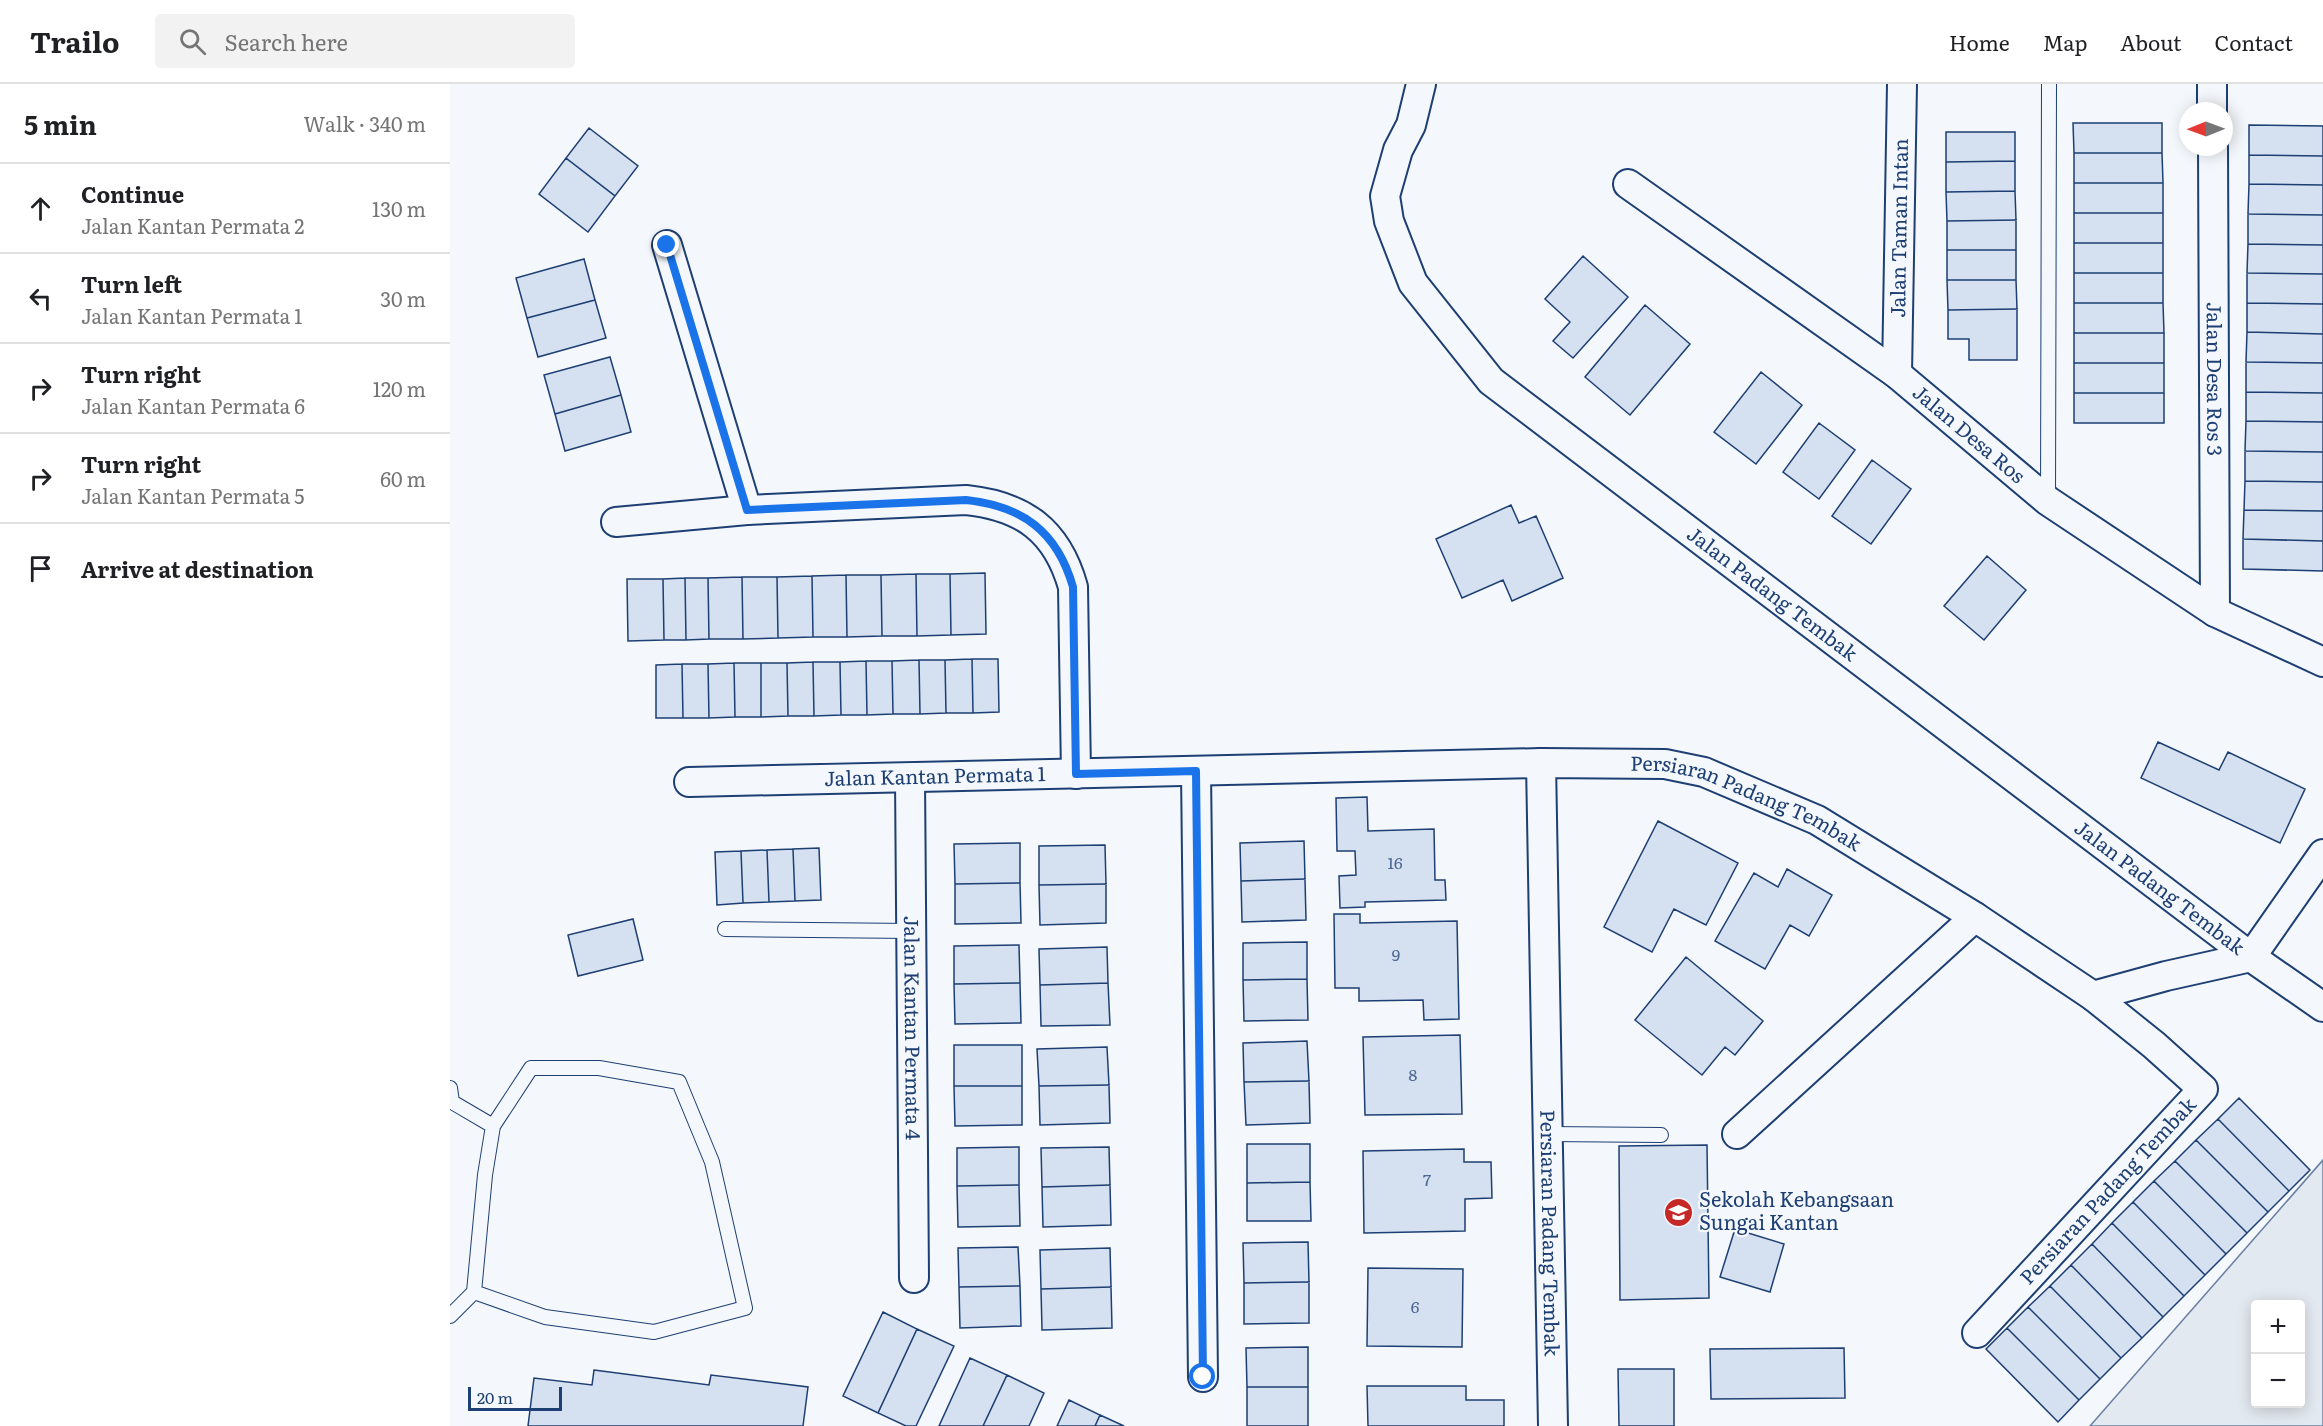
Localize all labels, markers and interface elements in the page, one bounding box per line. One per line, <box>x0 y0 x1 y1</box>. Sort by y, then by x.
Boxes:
search box <box>155 14 575 68</box>
text: Trailo <box>30 20 119 62</box>
icon: search <box>176 25 209 58</box>
text: Search here <box>224 25 348 58</box>
text: Home <box>1949 26 2010 57</box>
text: Map <box>2043 26 2087 57</box>
text: About <box>2120 26 2182 57</box>
text: Contact <box>2215 26 2293 57</box>
north arrow <box>2179 102 2233 156</box>
text: 5 min <box>24 104 97 143</box>
text: Walk · 340 m <box>303 108 426 138</box>
street label: Jalan Taman Intan <box>1881 138 1914 318</box>
text: Continue <box>81 177 184 210</box>
icon: ahead <box>24 192 57 225</box>
text: 130 m <box>372 193 426 223</box>
text: Jalan Kantan Permata 2 <box>81 210 304 240</box>
route end <box>653 231 679 257</box>
text: Turn left <box>81 267 182 300</box>
icon: left <box>24 282 57 315</box>
text: 30 m <box>380 283 426 313</box>
text: Jalan Kantan Permata 1 <box>81 300 302 330</box>
street label: Jalan Desa Ros 3 <box>2201 302 2231 456</box>
text: Turn right <box>81 357 201 390</box>
icon: right <box>24 372 57 405</box>
text: 120 m <box>373 373 426 403</box>
street label: Jalan Desa Ros <box>1907 376 2033 489</box>
text: Jalan Kantan Permata 6 <box>81 390 305 420</box>
text: Turn right <box>81 447 201 480</box>
icon: right <box>24 462 57 495</box>
text: 60 m <box>380 463 426 493</box>
text: Jalan Kantan Permata 5 <box>81 480 304 510</box>
street label: Jalan Padang Tembak <box>1682 518 1866 667</box>
icon: arrive <box>24 552 57 585</box>
text: Arrive at destination <box>81 552 314 585</box>
street label: Persiaran Padang Tembak <box>1630 747 1869 857</box>
street label: Jalan Kantan Permata 1 <box>824 757 1046 792</box>
street label: Jalan Padang Tembak <box>2069 812 2253 961</box>
house number: 16 <box>1387 850 1403 874</box>
street label: Jalan Kantan Permata 4 <box>898 916 930 1140</box>
house number: 9 <box>1392 942 1400 966</box>
house number: 8 <box>1409 1062 1418 1086</box>
street label: Persiaran Padang Tembak <box>2011 1089 2202 1290</box>
street label: Persiaran Padang Tembak <box>1534 1109 1569 1357</box>
house number: 7 <box>1423 1167 1431 1191</box>
place label: Sekolah Kebangsaan Sungai Kantan <box>1699 1183 1894 1236</box>
school or university icon: Sekolah Kebangsaan Sungai Kantan <box>1662 1196 1694 1228</box>
house number: 6 <box>1411 1294 1420 1318</box>
map controls <box>2251 1300 2305 1408</box>
button: + <box>2251 1300 2305 1354</box>
button: − <box>2251 1354 2305 1408</box>
route start <box>1189 1363 1215 1389</box>
scale bar <box>468 1384 562 1412</box>
text: 20 m <box>477 1385 513 1409</box>

